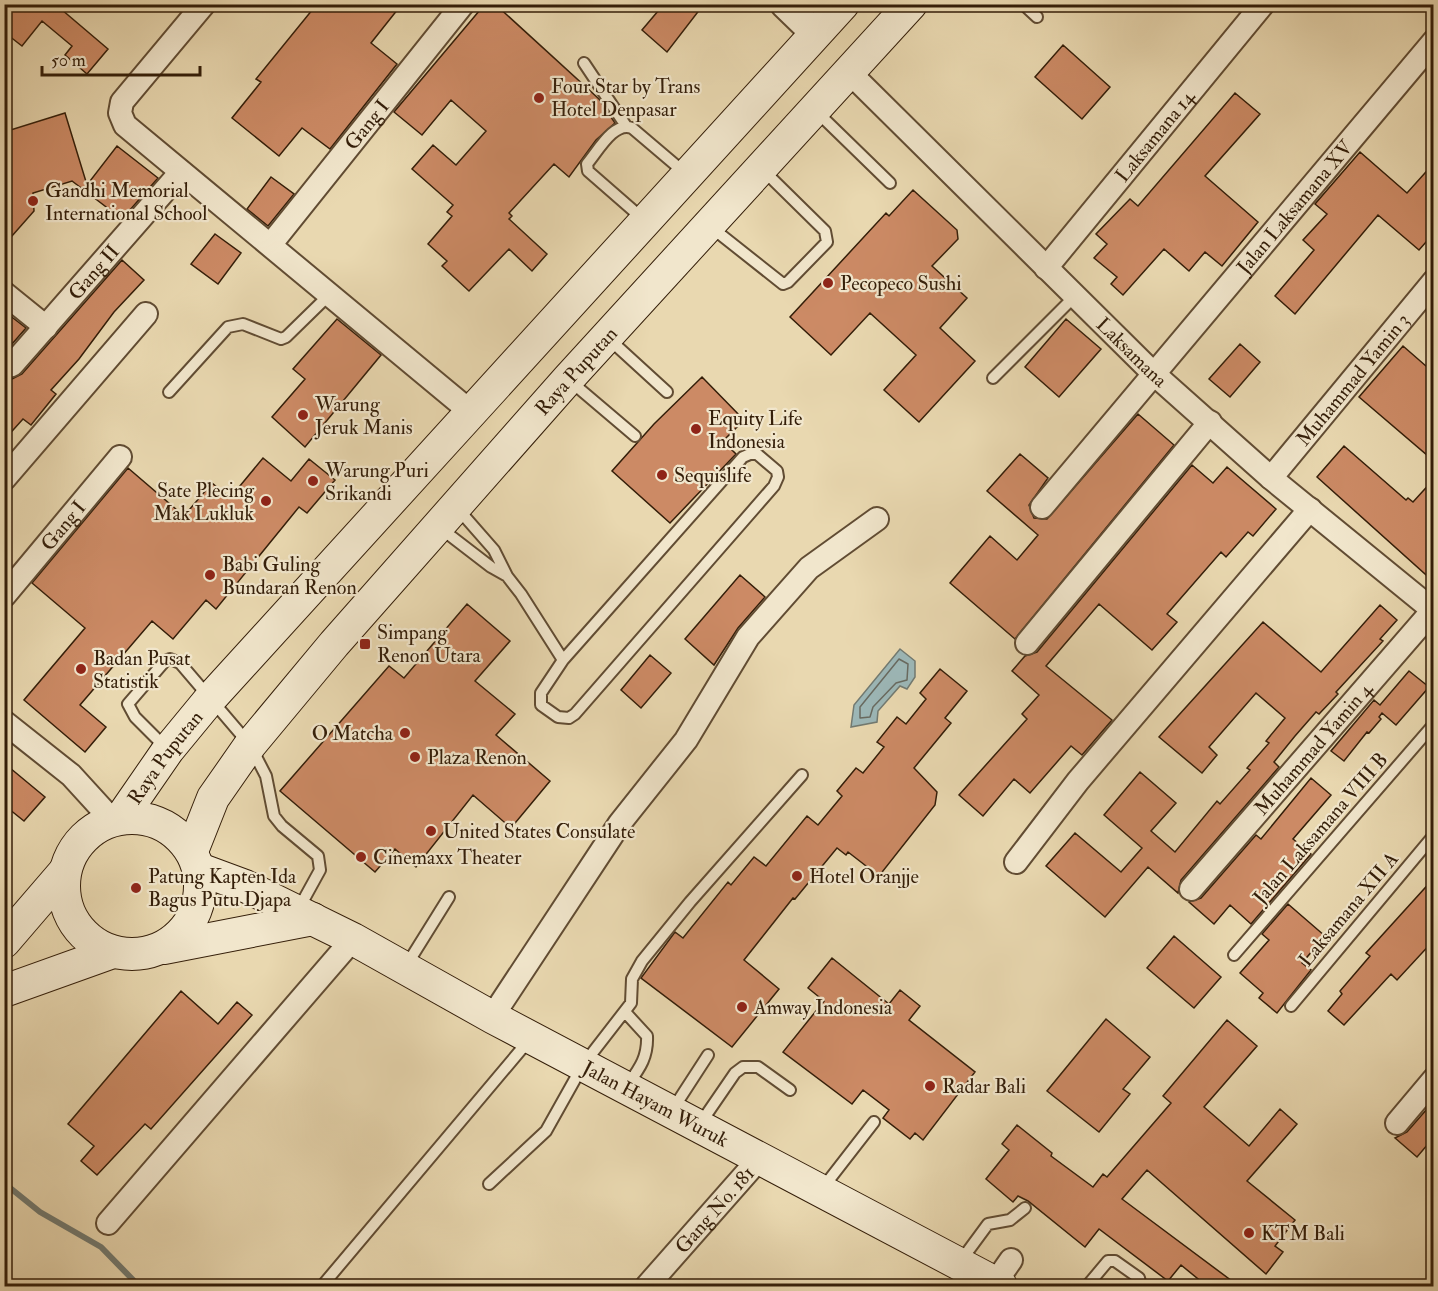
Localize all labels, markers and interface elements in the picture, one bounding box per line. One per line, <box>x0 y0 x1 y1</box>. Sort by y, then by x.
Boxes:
scale bar <box>42 39 200 77</box>
text: 50 m <box>51 49 86 72</box>
place label: Four Star by Trans Hotel Denpasar <box>551 74 701 123</box>
street label: Laksamana 14 <box>1110 84 1201 187</box>
marker: Four Star by Trans Hotel Denpasar <box>532 91 546 105</box>
street label: Gang I <box>339 95 395 155</box>
street label: Jalan Laksamana XV <box>1231 135 1359 280</box>
place label: Gandhi Memorial International School <box>45 178 207 226</box>
marker: Gandhi Memorial International School <box>26 194 40 208</box>
street label: Gang II <box>63 239 125 305</box>
place label: Pecopeco Sushi <box>840 271 961 297</box>
marker: Pecopeco Sushi <box>821 276 835 290</box>
street label: Muhammad Yamin 3 <box>1291 308 1415 451</box>
street label: Laksamana <box>1091 312 1173 393</box>
street label: Raya Puputan <box>530 321 623 421</box>
place label: Warung Jeruk Manis <box>314 392 413 440</box>
place label: Equity Life Indonesia <box>708 406 802 454</box>
marker: Warung Jeruk Manis <box>296 408 310 422</box>
marker: Equity Life Indonesia <box>689 422 703 436</box>
place label: Warung Puri Srikandi <box>324 458 429 506</box>
place label: Sequislife <box>674 463 752 488</box>
marker: Sequislife <box>655 468 669 482</box>
marker: Warung Puri Srikandi <box>306 474 320 488</box>
place label: Sate Plecing Mak Lukluk <box>153 478 255 526</box>
marker: Sate Plecing Mak Lukluk <box>259 494 273 508</box>
street label: Gang I <box>35 496 91 556</box>
place label: Babi Guling Bundaran Renon <box>222 552 357 600</box>
marker: Babi Guling Bundaran Renon <box>203 568 217 582</box>
place label: Simpang Renon Utara <box>377 620 481 668</box>
marker: Simpang Renon Utara <box>358 637 372 651</box>
place label: Badan Pusat Statistik <box>93 646 191 694</box>
marker: Badan Pusat Statistik <box>74 662 88 676</box>
street label: Muhammad Yamin 4 <box>1249 676 1379 820</box>
street label: Raya Puputan <box>122 705 208 809</box>
place label: O Matcha <box>312 721 394 746</box>
marker: O Matcha <box>398 726 412 740</box>
place label: Plaza Renon <box>427 745 527 770</box>
street label: Jalan Laksamana VIII B <box>1247 747 1393 910</box>
marker: Plaza Renon <box>408 750 422 764</box>
place label: United States Consulate <box>443 819 635 844</box>
marker: United States Consulate <box>424 824 438 838</box>
place label: Cinemaxx Theater <box>373 845 522 870</box>
street label: Laksamana XII A <box>1293 847 1404 972</box>
marker: Cinemaxx Theater <box>354 850 368 864</box>
place label: Patung Kapten Ida Bagus Putu Djapa <box>148 864 297 913</box>
place label: Hotel Oranjje <box>809 864 919 889</box>
marker: Hotel Oranjje <box>790 869 804 883</box>
marker: Patung Kapten Ida Bagus Putu Djapa <box>129 881 143 895</box>
place label: Amway Indonesia <box>753 995 893 1020</box>
marker: Amway Indonesia <box>735 1000 749 1014</box>
street label: Jalan Hayam Wuruk <box>577 1055 733 1153</box>
place label: Radar Bali <box>942 1074 1026 1099</box>
marker: Radar Bali <box>923 1079 937 1093</box>
street label: Gang No. 181 <box>670 1161 760 1259</box>
place label: KTM Bali <box>1261 1221 1345 1246</box>
marker: KTM Bali <box>1242 1226 1256 1240</box>

